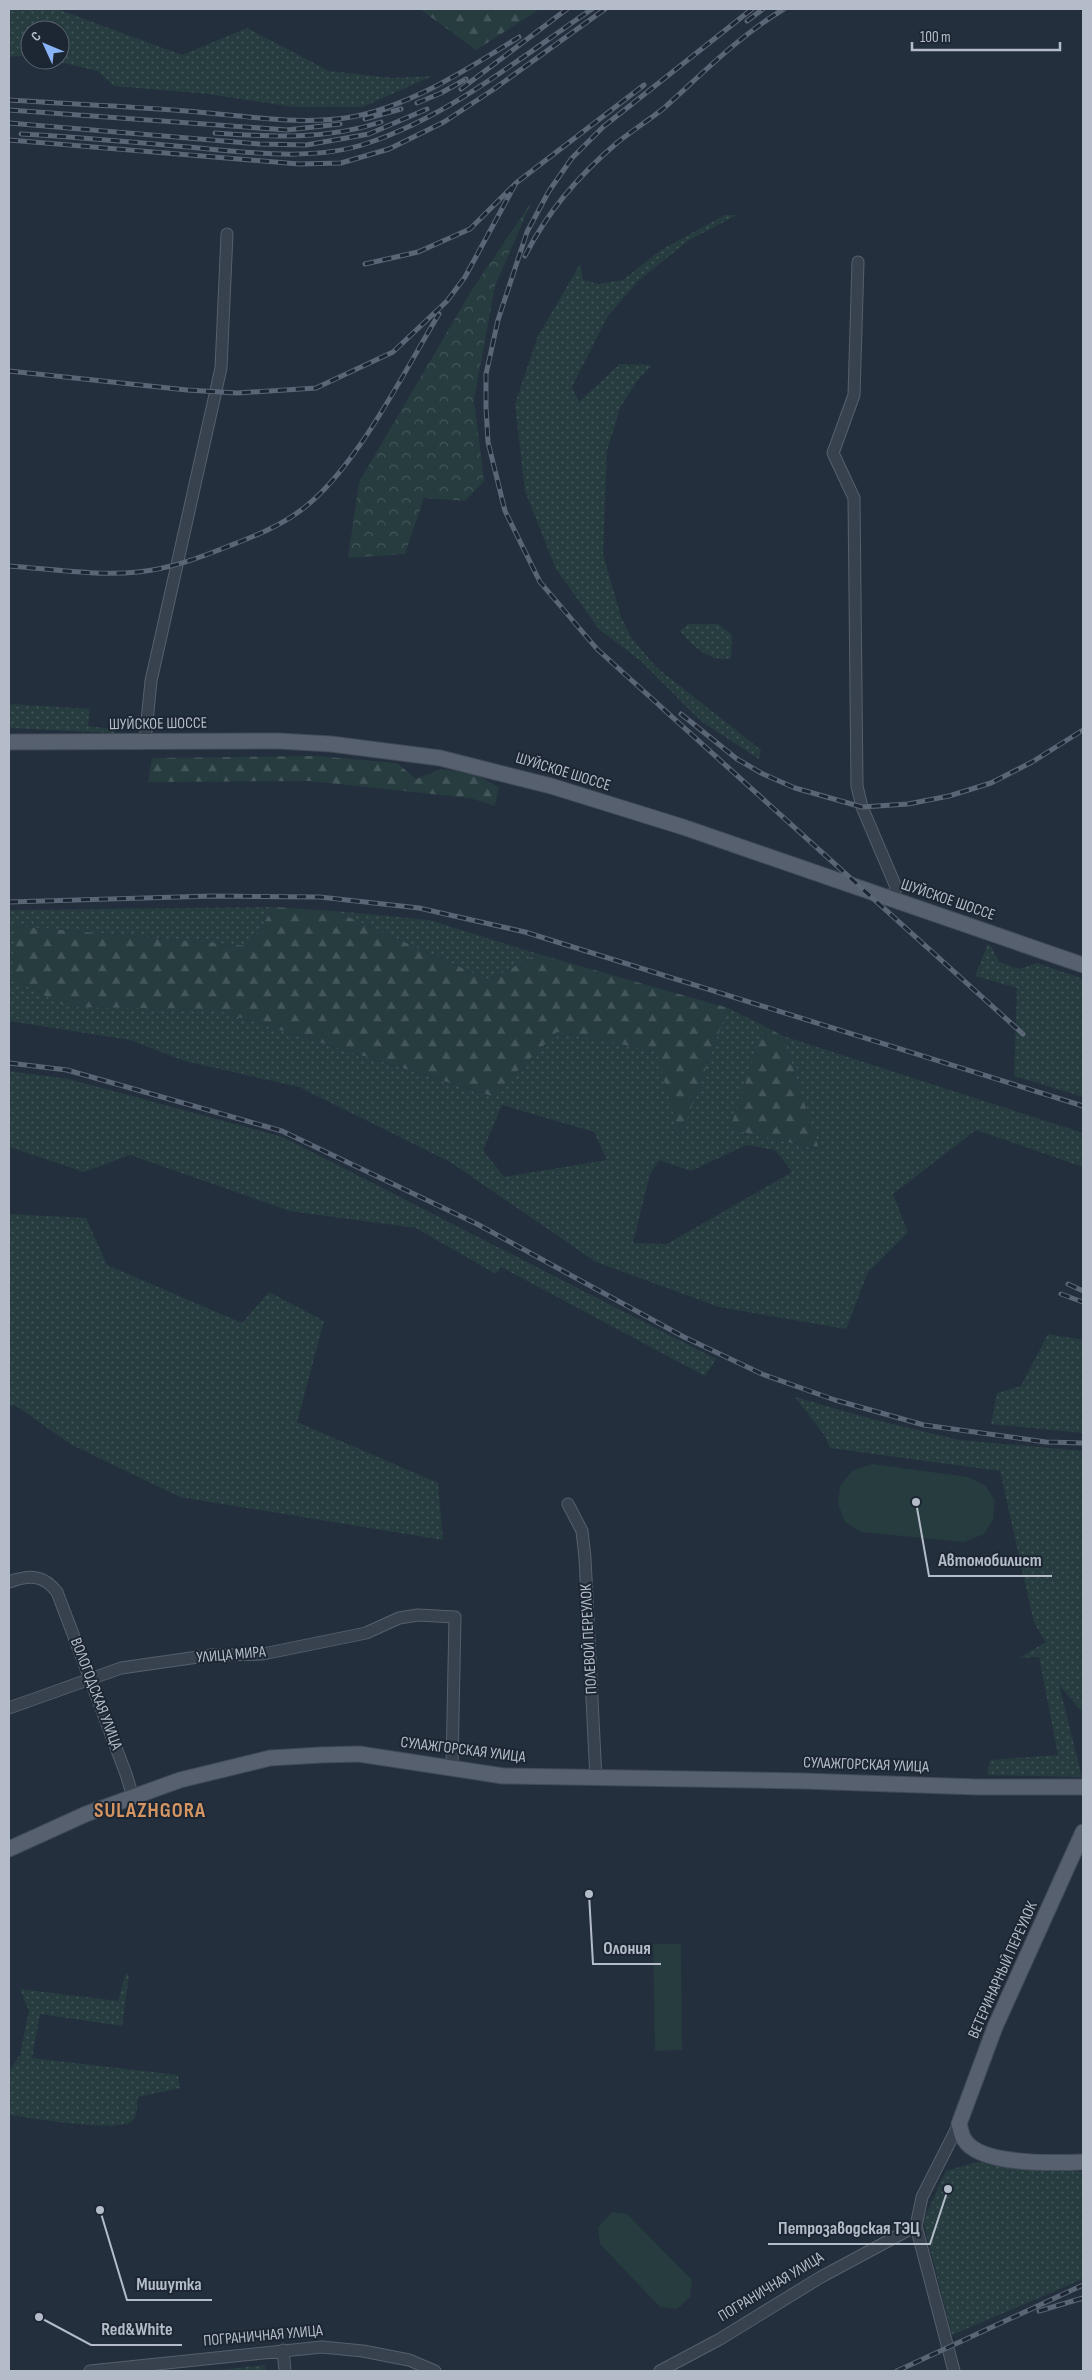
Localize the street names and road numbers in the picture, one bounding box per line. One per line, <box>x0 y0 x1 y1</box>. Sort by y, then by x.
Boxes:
street label: ШУЙСКОЕ ШОССЕ <box>109 714 207 734</box>
street label: ШУЙСКОЕ ШОССЕ <box>513 749 613 795</box>
street label: ШУЙСКОЕ ШОССЕ <box>898 875 998 925</box>
street label: ПОЛЕВОЙ ПЕРЕУЛОК <box>577 1582 601 1695</box>
street label: ВОЛОГОДСКАЯ УЛИЦА <box>66 1635 126 1753</box>
street label: УЛИЦА МИРА <box>196 1642 267 1667</box>
street label: СУЛАЖГОРСКАЯ УЛИЦА <box>399 1733 527 1767</box>
street label: СУЛАЖГОРСКАЯ УЛИЦА <box>803 1753 929 1777</box>
street label: ВЕТЕРИНАРНЫЙ ПЕРЕУЛОК <box>964 1898 1042 2042</box>
street label: ПОГРАНИЧНАЯ УЛИЦА <box>715 2248 827 2326</box>
street label: ПОГРАНИЧНАЯ УЛИЦА <box>202 2321 324 2351</box>

